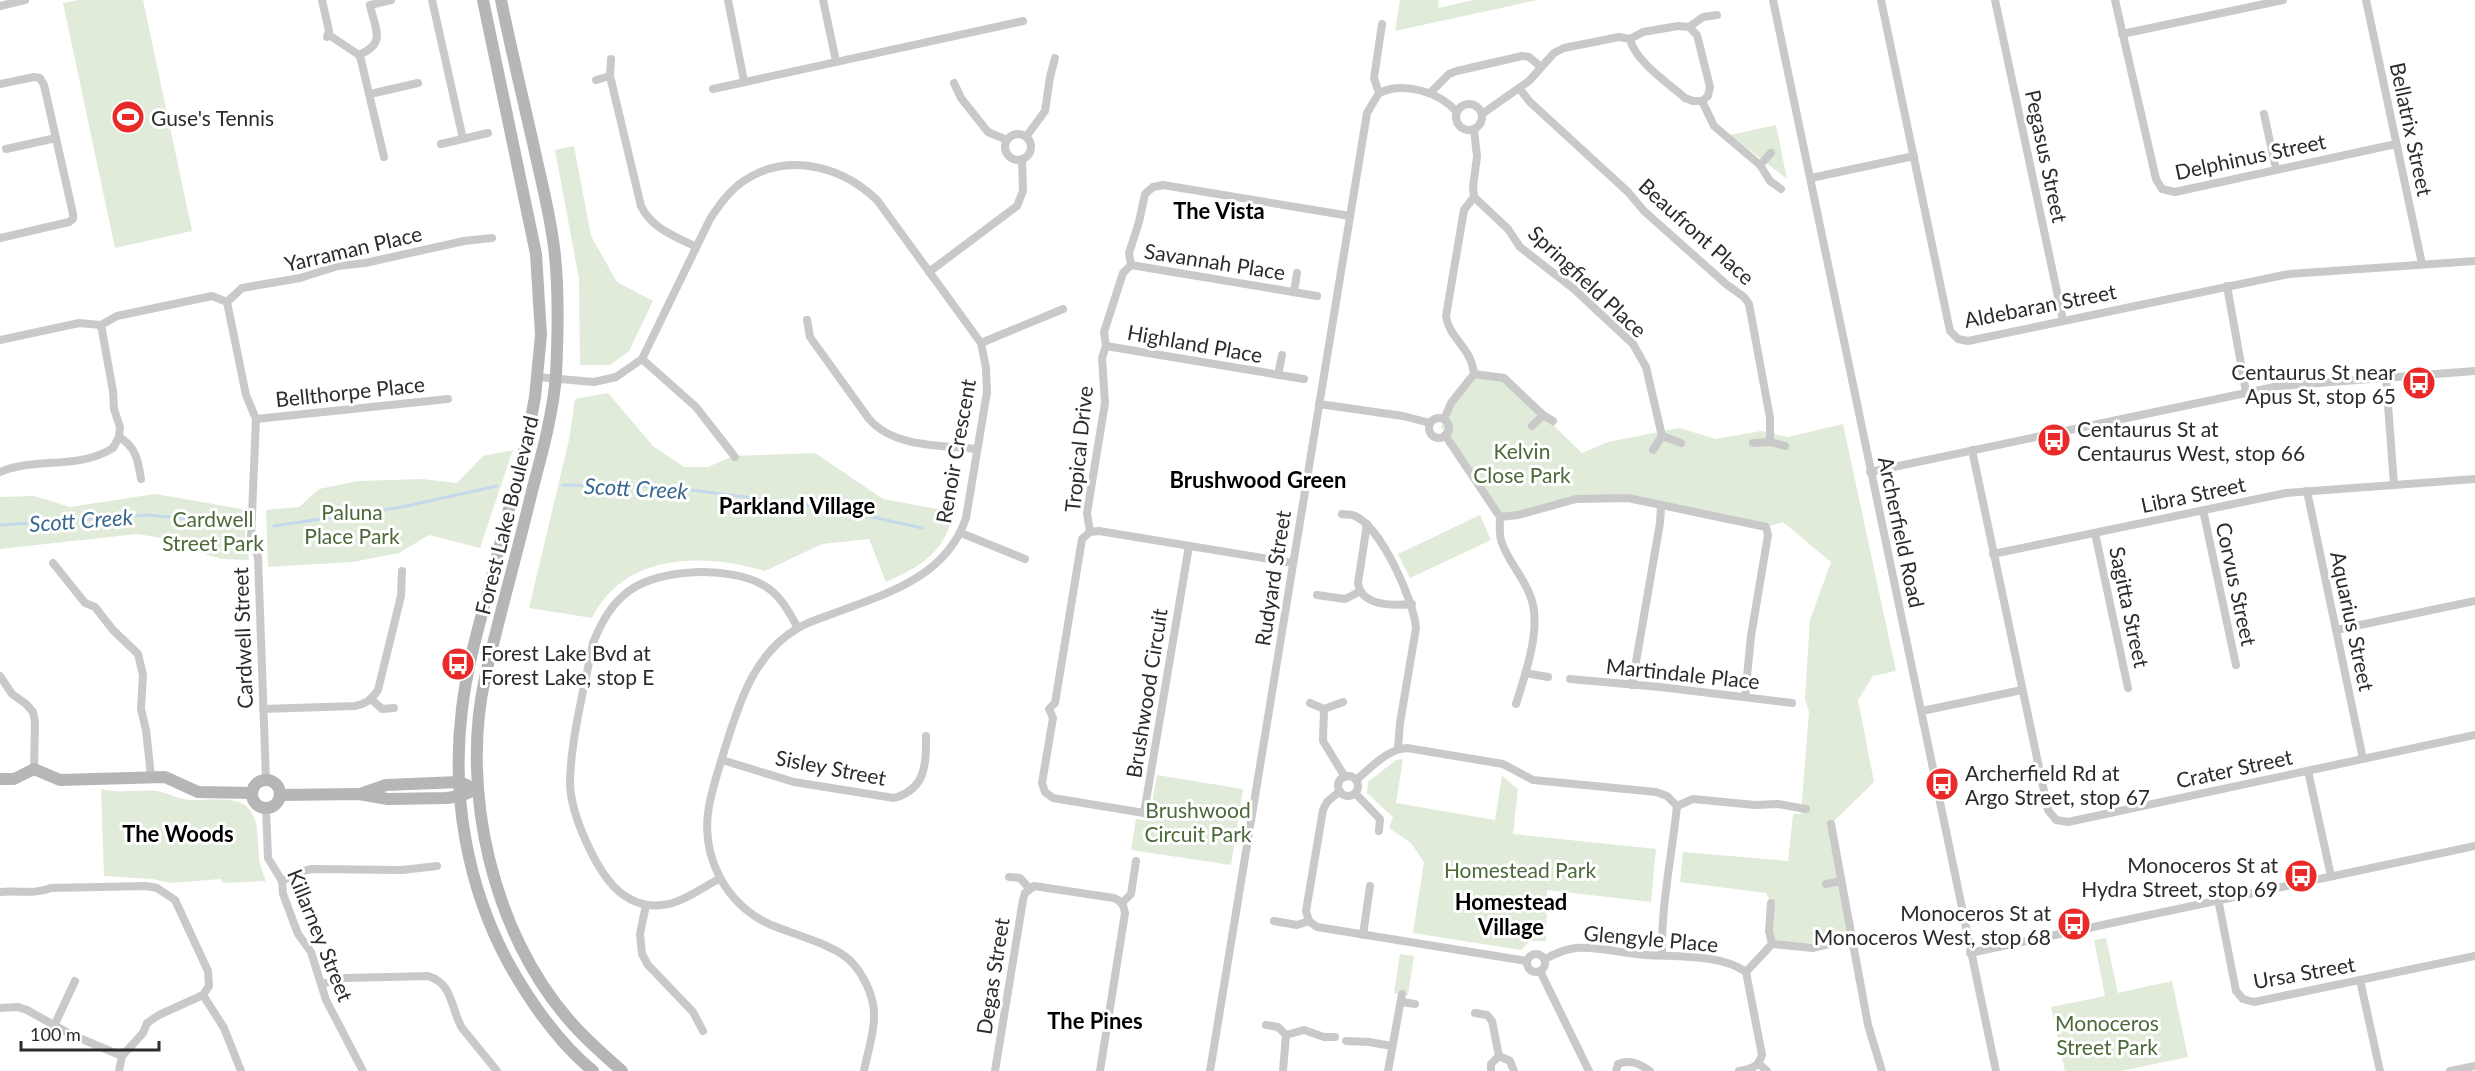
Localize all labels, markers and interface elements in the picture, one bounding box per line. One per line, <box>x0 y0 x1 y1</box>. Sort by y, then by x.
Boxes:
street label: Bellatrix Street <box>2386 60 2438 199</box>
street label: Pegasus Street <box>2021 87 2073 225</box>
sports icon: Guse's Tennis <box>110 99 146 135</box>
place label: Guse's Tennis <box>151 105 274 130</box>
street label: Delphinus Street <box>2172 128 2328 184</box>
street label: Beaufront Place <box>1634 173 1760 289</box>
district label: The Vista <box>1173 197 1265 224</box>
street label: Yarraman Place <box>282 220 424 276</box>
street label: Springfield Place <box>1524 220 1652 342</box>
street label: Savannah Place <box>1143 238 1287 284</box>
street label: Aldebaran Street <box>1962 278 2119 332</box>
street label: Highland Place <box>1126 319 1264 367</box>
place label: Centaurus St near Apus St, stop 65 <box>2231 359 2396 408</box>
bus stop icon: Centaurus St near Apus St, stop 65 <box>2401 365 2437 401</box>
street label: Bellthorpe Place <box>274 371 426 411</box>
street label: Renoir Crescent <box>930 376 980 525</box>
street label: Tropical Drive <box>1059 385 1097 513</box>
street label: Forest Lake Boulevard <box>469 413 543 617</box>
place label: Centaurus St at Centaurus West, stop 66 <box>2077 416 2305 465</box>
bus stop icon: Centaurus St at Centaurus West, stop 66 <box>2036 422 2072 458</box>
park label: Kelvin Close Park <box>1473 438 1571 487</box>
street label: Archerfield Road <box>1874 454 1930 610</box>
district label: Brushwood Green <box>1169 466 1347 493</box>
street label: Libra Street <box>2138 471 2248 517</box>
water label: Scott Creek <box>583 472 689 504</box>
district label: Parkland Village <box>719 492 876 519</box>
park label: Paluna Place Park <box>304 499 400 548</box>
water label: Scott Creek <box>28 503 134 537</box>
park label: Cardwell Street Park <box>162 506 264 555</box>
street label: Rudyard Street <box>1249 508 1295 648</box>
street label: Corvus Street <box>2212 520 2262 649</box>
street label: Sagitta Street <box>2105 544 2155 670</box>
street label: Aquarius Street <box>2326 549 2380 694</box>
street label: Cardwell Street <box>227 566 257 709</box>
street label: Brushwood Circuit <box>1120 606 1172 780</box>
place label: Forest Lake Bvd at Forest Lake, stop E <box>481 640 654 689</box>
bus stop icon: Forest Lake Bvd at Forest Lake, stop E <box>440 646 476 682</box>
street label: Martindale Place <box>1605 652 1761 694</box>
street label: Crater Street <box>2174 743 2295 793</box>
street label: Sisley Street <box>774 744 889 790</box>
place label: Archerfield Rd at Argo Street, stop 67 <box>1965 760 2150 809</box>
bus stop icon: Archerfield Rd at Argo Street, stop 67 <box>1924 766 1960 802</box>
park label: Brushwood Circuit Park <box>1145 797 1252 846</box>
district label: The Woods <box>122 820 234 847</box>
place label: Monoceros St at Hydra Street, stop 69 <box>2081 852 2278 901</box>
park label: Homestead Park <box>1444 857 1596 882</box>
bus stop icon: Monoceros St at Hydra Street, stop 69 <box>2283 858 2319 894</box>
street label: Killarney Street <box>283 865 359 1005</box>
district label: Homestead Village <box>1455 888 1567 940</box>
place label: Monoceros St at Monoceros West, stop 68 <box>1814 900 2051 949</box>
bus stop icon: Monoceros St at Monoceros West, stop 68 <box>2056 906 2092 942</box>
street label: Degas Street <box>970 915 1014 1036</box>
street label: Glengyle Place <box>1583 920 1719 956</box>
street label: Ursa Street <box>2251 951 2357 993</box>
district label: The Pines <box>1047 1007 1143 1034</box>
park label: Monoceros Street Park <box>2055 1010 2159 1059</box>
scale bar <box>21 1014 159 1052</box>
text: 100 m <box>30 1023 81 1045</box>

